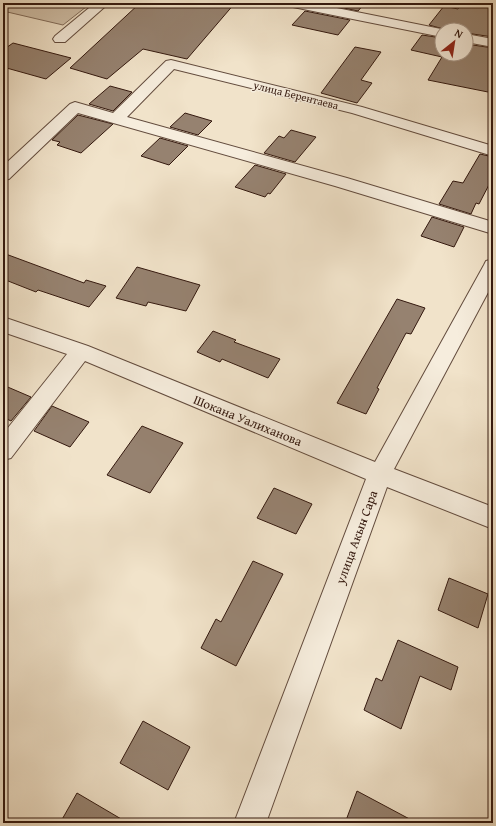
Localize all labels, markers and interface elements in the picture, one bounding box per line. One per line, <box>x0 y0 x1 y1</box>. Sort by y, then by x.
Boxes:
north arrow <box>434 22 474 62</box>
text: N <box>452 25 467 42</box>
street label: улица Берентаева <box>251 76 341 114</box>
street label: Шокана Уалиханова <box>191 390 306 451</box>
street label: улица Акын Сара <box>330 487 383 588</box>

